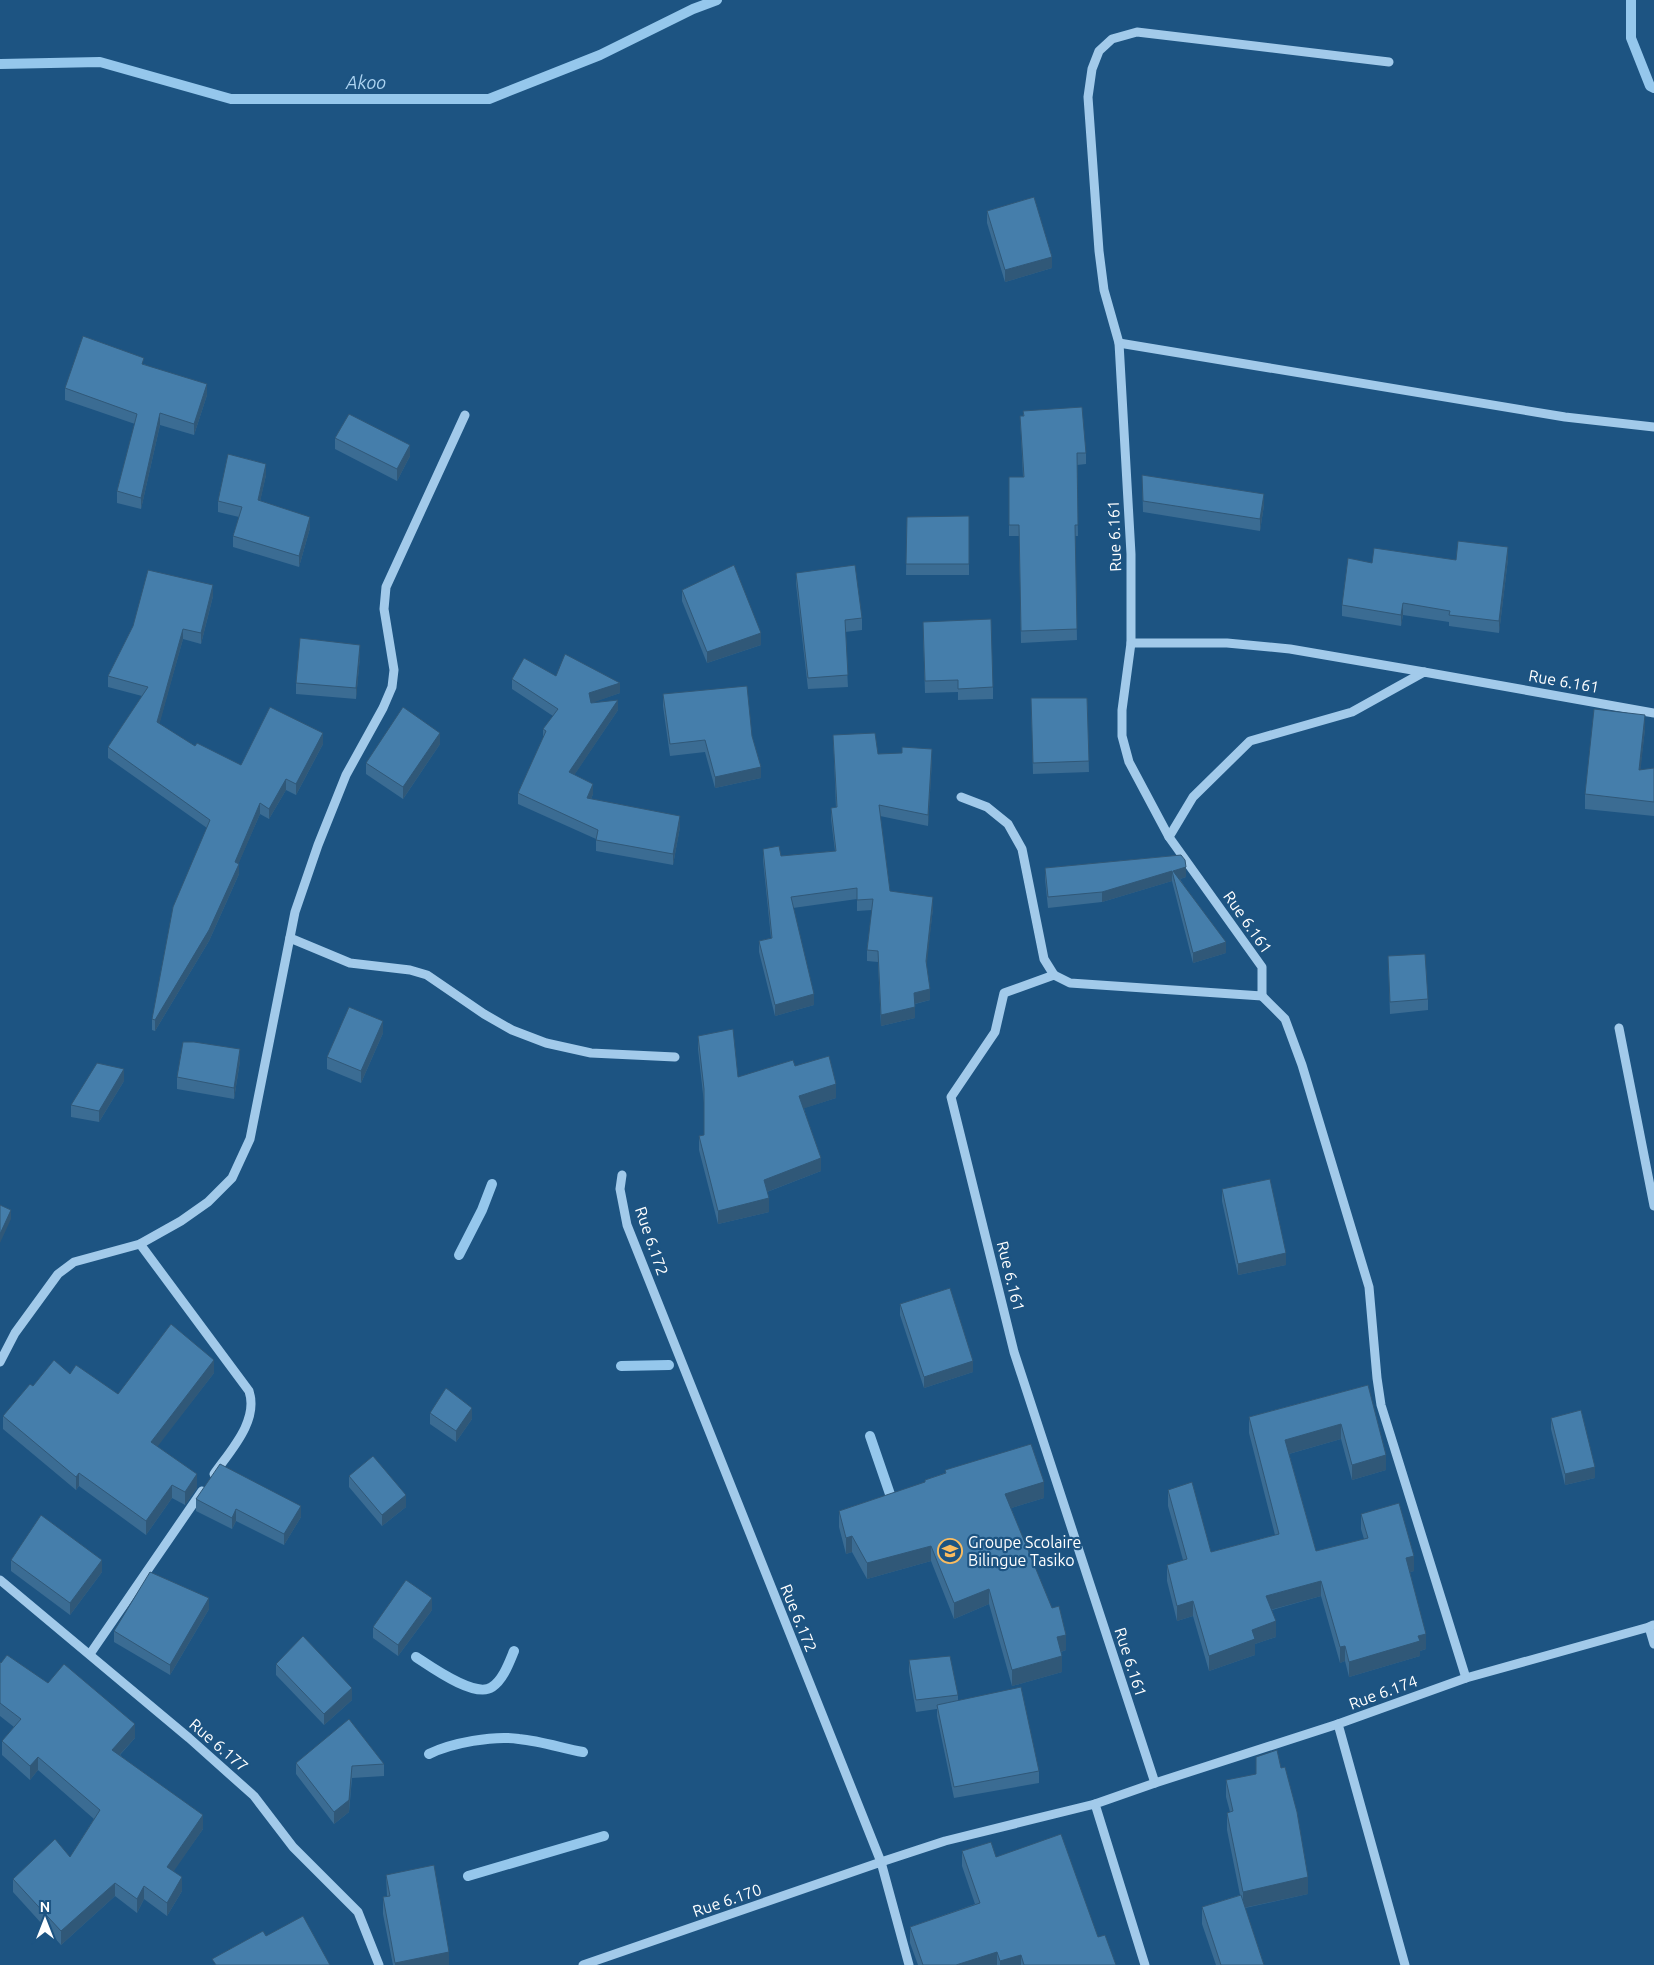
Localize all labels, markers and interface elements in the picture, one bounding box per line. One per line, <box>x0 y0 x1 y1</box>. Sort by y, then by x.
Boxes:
water label: Akoo <box>345 72 386 92</box>
street label: Rue 6.161 <box>1104 500 1124 572</box>
street label: Rue 6.161 <box>1527 666 1601 696</box>
street label: Rue 6.161 <box>1220 887 1276 957</box>
street label: Rue 6.172 <box>632 1204 672 1278</box>
street label: Rue 6.161 <box>994 1239 1028 1313</box>
place label: Groupe Scolaire Bilingue Tasiko <box>968 1533 1081 1569</box>
school or university icon: Groupe Scolaire Bilingue Tasiko <box>937 1538 963 1564</box>
street label: Rue 6.172 <box>777 1581 821 1655</box>
street label: Rue 6.161 <box>1111 1625 1151 1699</box>
street label: Rue 6.174 <box>1346 1671 1420 1713</box>
street label: Rue 6.177 <box>186 1715 252 1775</box>
street label: Rue 6.170 <box>690 1880 764 1920</box>
north arrow <box>20 1895 70 1945</box>
text: N <box>40 1899 50 1915</box>

